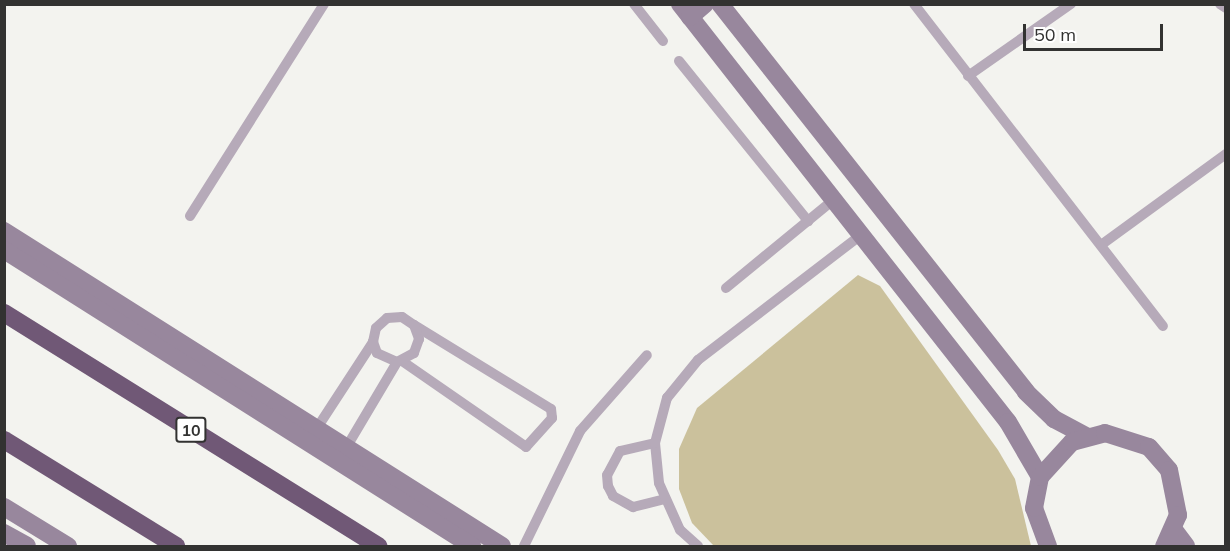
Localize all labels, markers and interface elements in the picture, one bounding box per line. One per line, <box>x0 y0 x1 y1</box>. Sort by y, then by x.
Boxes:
scale bar <box>1026 12 1166 50</box>
text: 50 m <box>1034 23 1076 46</box>
road number: 10 <box>174 417 207 443</box>

